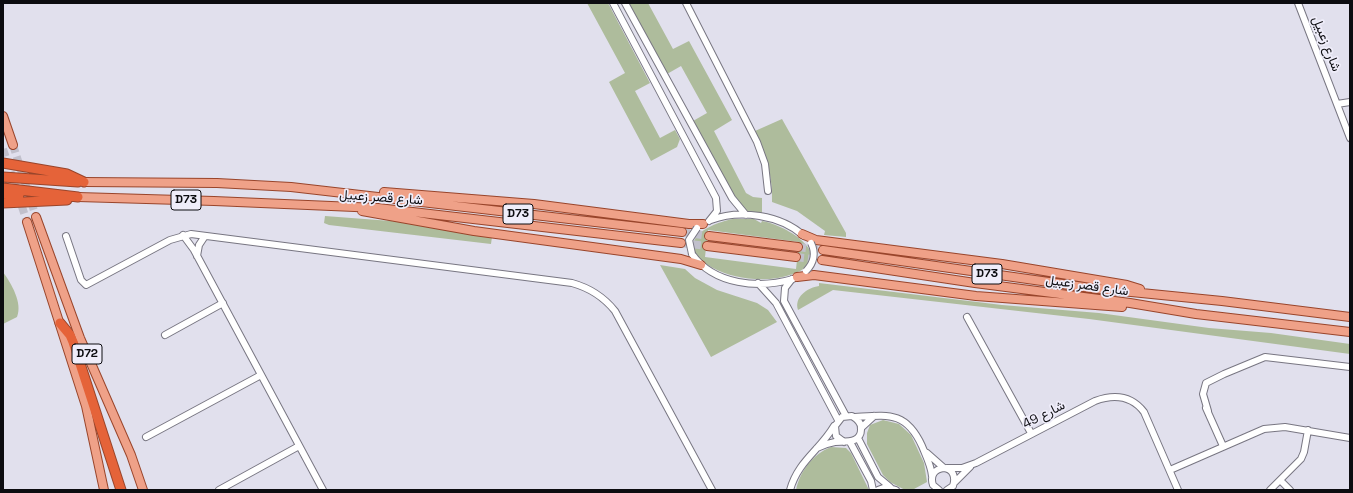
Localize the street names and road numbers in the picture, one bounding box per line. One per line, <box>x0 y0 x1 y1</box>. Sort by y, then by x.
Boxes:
street label: شارع زعبيل <box>1308 14 1344 74</box>
street label: شارع قصر زعبيل <box>339 187 423 209</box>
road number: D73 <box>171 190 201 210</box>
road number: D73 <box>503 204 533 224</box>
road number: D73 <box>972 264 1002 284</box>
street label: شارع قصر زعبيل <box>1045 272 1129 300</box>
road number: D72 <box>72 344 102 364</box>
street label: شارع 49 <box>1020 398 1068 432</box>

